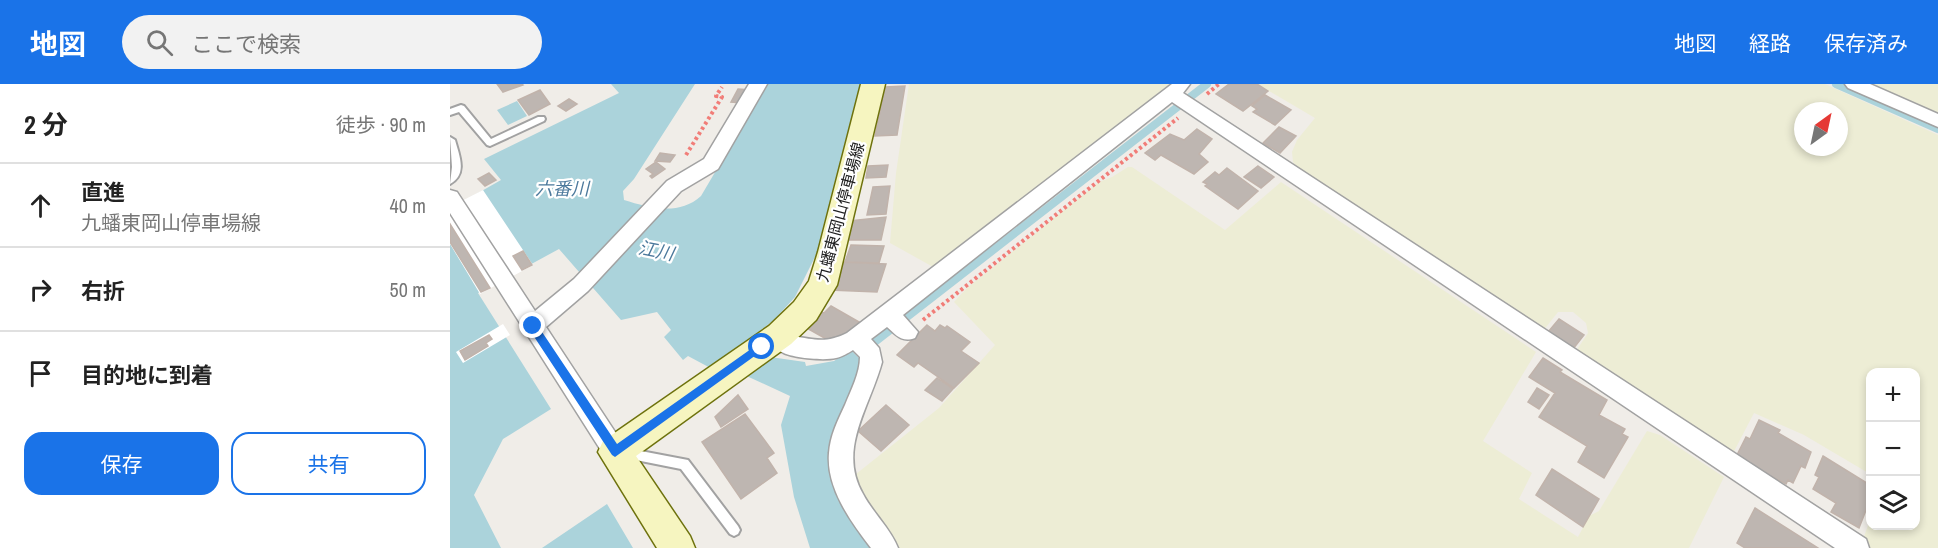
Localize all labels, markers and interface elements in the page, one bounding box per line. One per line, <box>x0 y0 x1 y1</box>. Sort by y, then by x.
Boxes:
search box <box>122 15 542 69</box>
text: 地図 <box>30 25 86 63</box>
icon: search <box>143 26 176 59</box>
text: ここで検索 <box>191 29 301 59</box>
text: 地図 <box>1674 29 1716 58</box>
text: 経路 <box>1749 29 1791 58</box>
text: 保存済み <box>1824 29 1908 58</box>
north arrow <box>1794 102 1848 156</box>
text: 2 分 <box>24 107 68 142</box>
text: 徒歩 · 90 m <box>336 111 426 138</box>
street label: 九蟠東岡山停車場線 <box>811 140 869 284</box>
water label: 六番川 <box>535 176 591 201</box>
text: 直進 <box>81 177 125 207</box>
icon: ahead <box>24 189 57 222</box>
text: 40 m <box>390 192 426 219</box>
text: 九蟠東岡山停車場線 <box>81 209 261 236</box>
water label: 江川 <box>636 235 678 267</box>
icon: right <box>24 273 57 306</box>
text: 右折 <box>81 276 125 306</box>
text: 50 m <box>390 276 426 303</box>
route end <box>519 312 545 338</box>
route start <box>748 333 774 359</box>
icon: arrive <box>24 357 57 390</box>
text: 目的地に到着 <box>81 360 213 390</box>
map controls <box>1866 368 1920 530</box>
button: + <box>1866 368 1920 422</box>
button: − <box>1866 422 1920 476</box>
button: 保存 <box>24 432 219 495</box>
button: 共有 <box>231 432 426 495</box>
button: layers <box>1866 476 1920 530</box>

